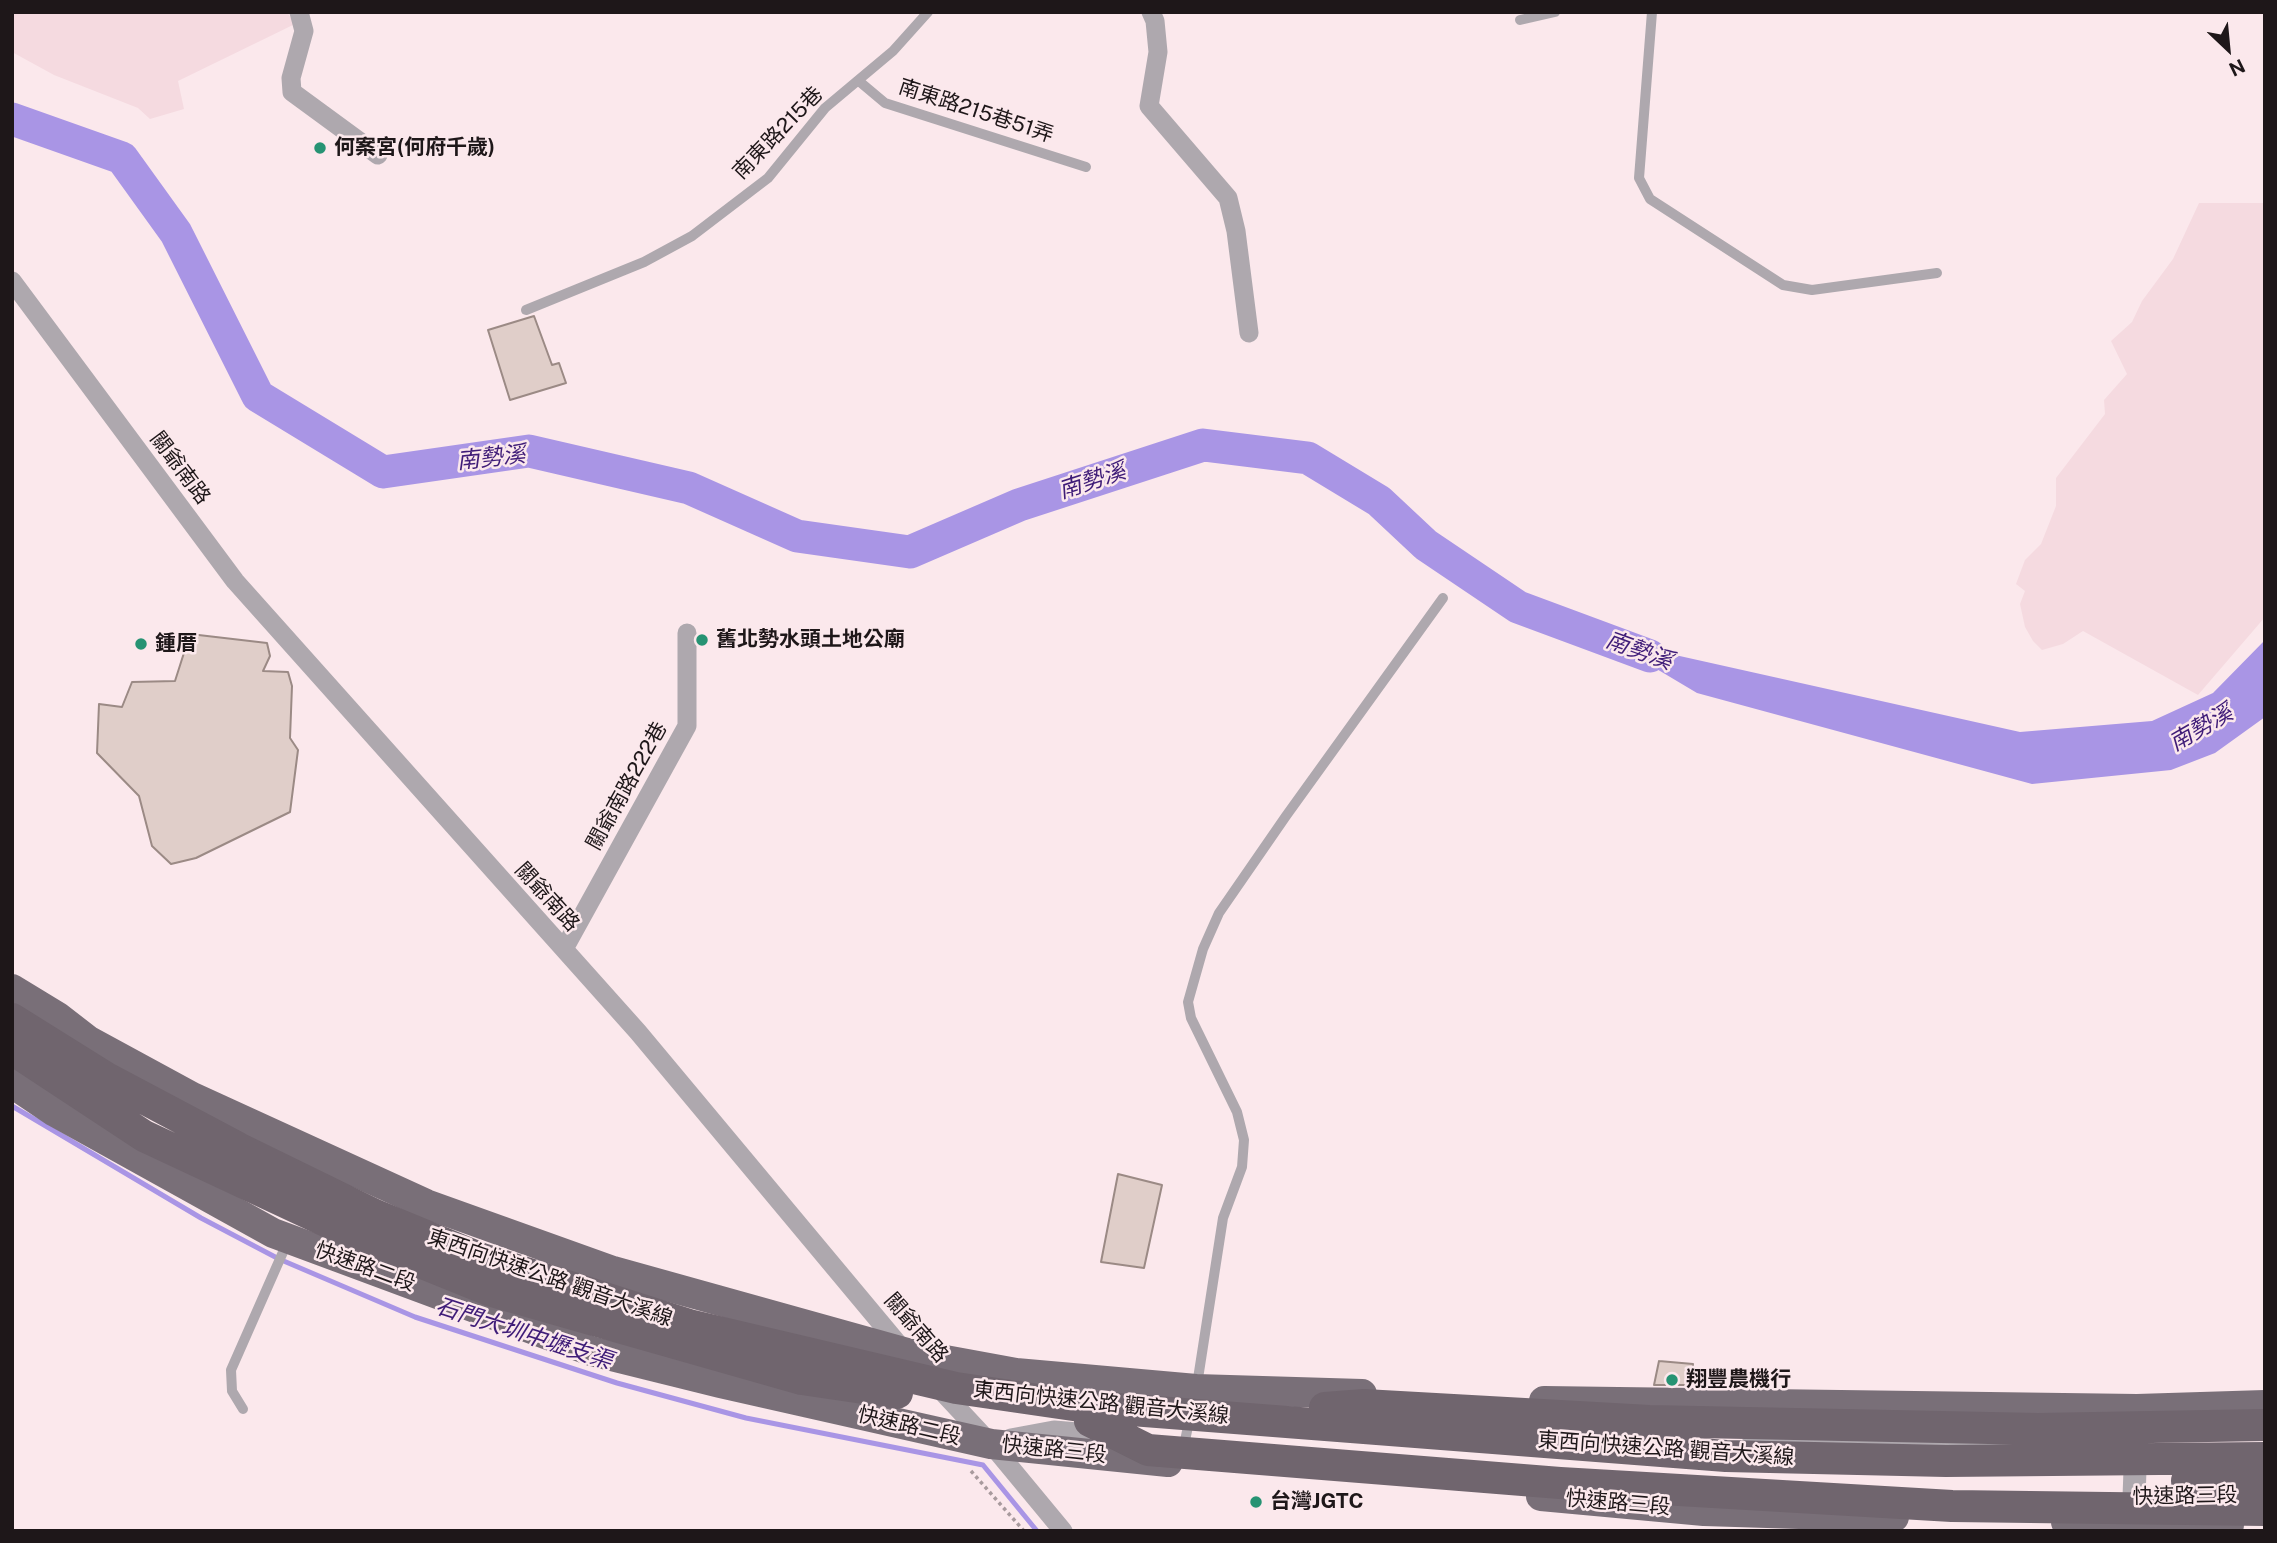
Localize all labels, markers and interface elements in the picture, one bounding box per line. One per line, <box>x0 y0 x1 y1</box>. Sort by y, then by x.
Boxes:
north arrow <box>2193 14 2263 84</box>
text: N <box>2226 55 2249 81</box>
street label: 南東路215巷51弄 <box>895 74 1057 148</box>
street label: 南東路215巷 <box>728 82 828 184</box>
place label: 何案宮(何府千歲) <box>334 135 495 161</box>
marker: 何案宮(何府千歲) <box>312 140 328 156</box>
street label: 關爺南路 <box>145 427 215 509</box>
water label: 南勢溪 <box>455 441 527 475</box>
water label: 南勢溪 <box>1055 457 1129 505</box>
water label: 南勢溪 <box>1602 626 1676 676</box>
place label: 舊北勢水頭土地公廟 <box>716 627 905 653</box>
place label: 鍾厝 <box>155 631 197 657</box>
marker: 舊北勢水頭土地公廟 <box>694 632 710 648</box>
marker: 鍾厝 <box>133 636 149 652</box>
water label: 南勢溪 <box>2164 699 2238 757</box>
street label: 關爺南路222巷 <box>581 718 673 854</box>
street label: 關爺南路 <box>510 857 584 937</box>
street label: 東西向快速公路 觀音大溪線 <box>424 1224 676 1332</box>
street label: 快速路二段 <box>311 1237 419 1297</box>
street label: 關爺南路 <box>879 1288 953 1368</box>
water label: 石門大圳中壢支渠 <box>432 1292 616 1376</box>
place label: 翔豐農機行 <box>1686 1367 1791 1393</box>
marker: 翔豐農機行 <box>1664 1372 1680 1388</box>
street label: 東西向快速公路 觀音大溪線 <box>972 1377 1230 1429</box>
street label: 快速路二段 <box>855 1402 963 1450</box>
street label: 東西向快速公路 觀音大溪線 <box>1537 1427 1795 1471</box>
street label: 快速路三段 <box>1000 1432 1108 1468</box>
street label: 快速路三段 <box>2132 1482 2238 1510</box>
street label: 快速路三段 <box>1565 1486 1671 1520</box>
place label: 台灣JGTC <box>1270 1489 1364 1515</box>
marker: 台灣JGTC <box>1248 1494 1264 1510</box>

